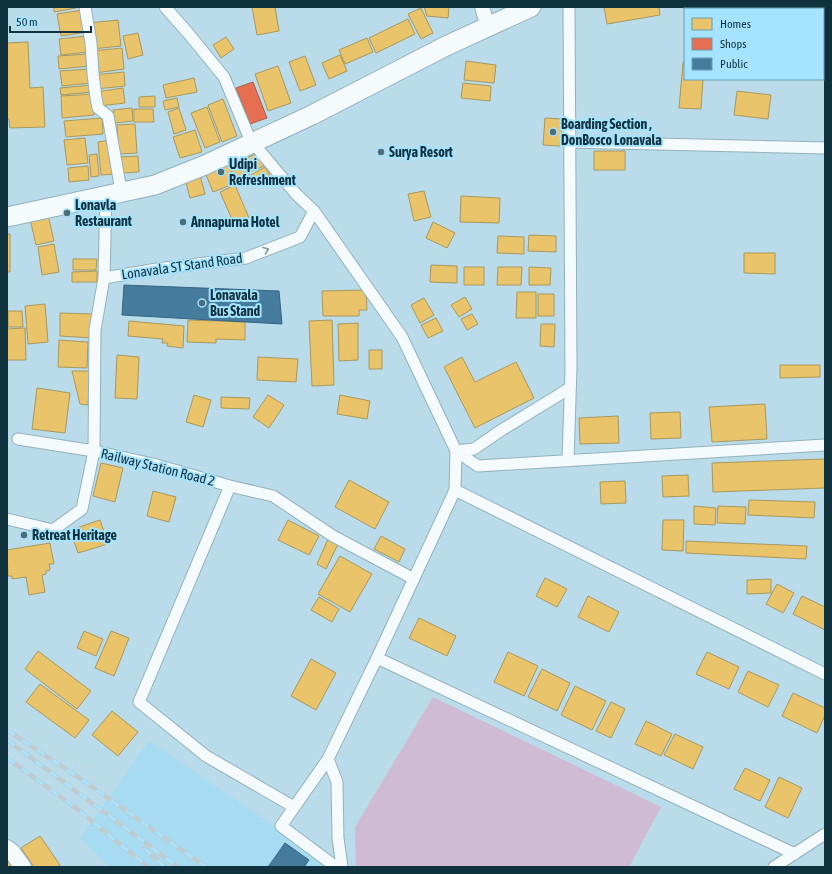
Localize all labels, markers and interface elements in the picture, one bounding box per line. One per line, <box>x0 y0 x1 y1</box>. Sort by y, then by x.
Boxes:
scale bar <box>10 8 91 34</box>
legend <box>684 8 824 80</box>
text: 50 m <box>16 15 38 29</box>
text: Homes <box>720 17 751 31</box>
text: Shops <box>720 37 746 51</box>
text: Public <box>720 57 748 71</box>
place label: Boarding Section , DonBosco Lonavala <box>561 116 662 148</box>
marker: Boarding Section , DonBosco Lonavala <box>548 127 558 137</box>
place label: Surya Resort <box>389 144 453 160</box>
marker: Surya Resort <box>376 147 386 157</box>
place label: Udipi Refreshment <box>229 156 296 188</box>
marker: Udipi Refreshment <box>216 167 226 177</box>
place label: Lonavla Restaurant <box>75 197 132 229</box>
marker: Lonavla Restaurant <box>62 208 72 218</box>
place label: Annapurna Hotel <box>190 214 280 230</box>
marker: Annapurna Hotel <box>178 217 188 227</box>
one-way arrow <box>262 247 269 255</box>
street label: Lonavala ST Stand Road <box>120 250 244 282</box>
place label: Lonavala Bus Stand <box>210 287 260 319</box>
marker: Lonavala Bus Stand <box>197 298 207 308</box>
street label: Railway Station Road 2 <box>99 445 217 489</box>
place label: Retreat Heritage <box>32 527 117 543</box>
marker: Retreat Heritage <box>19 530 29 540</box>

